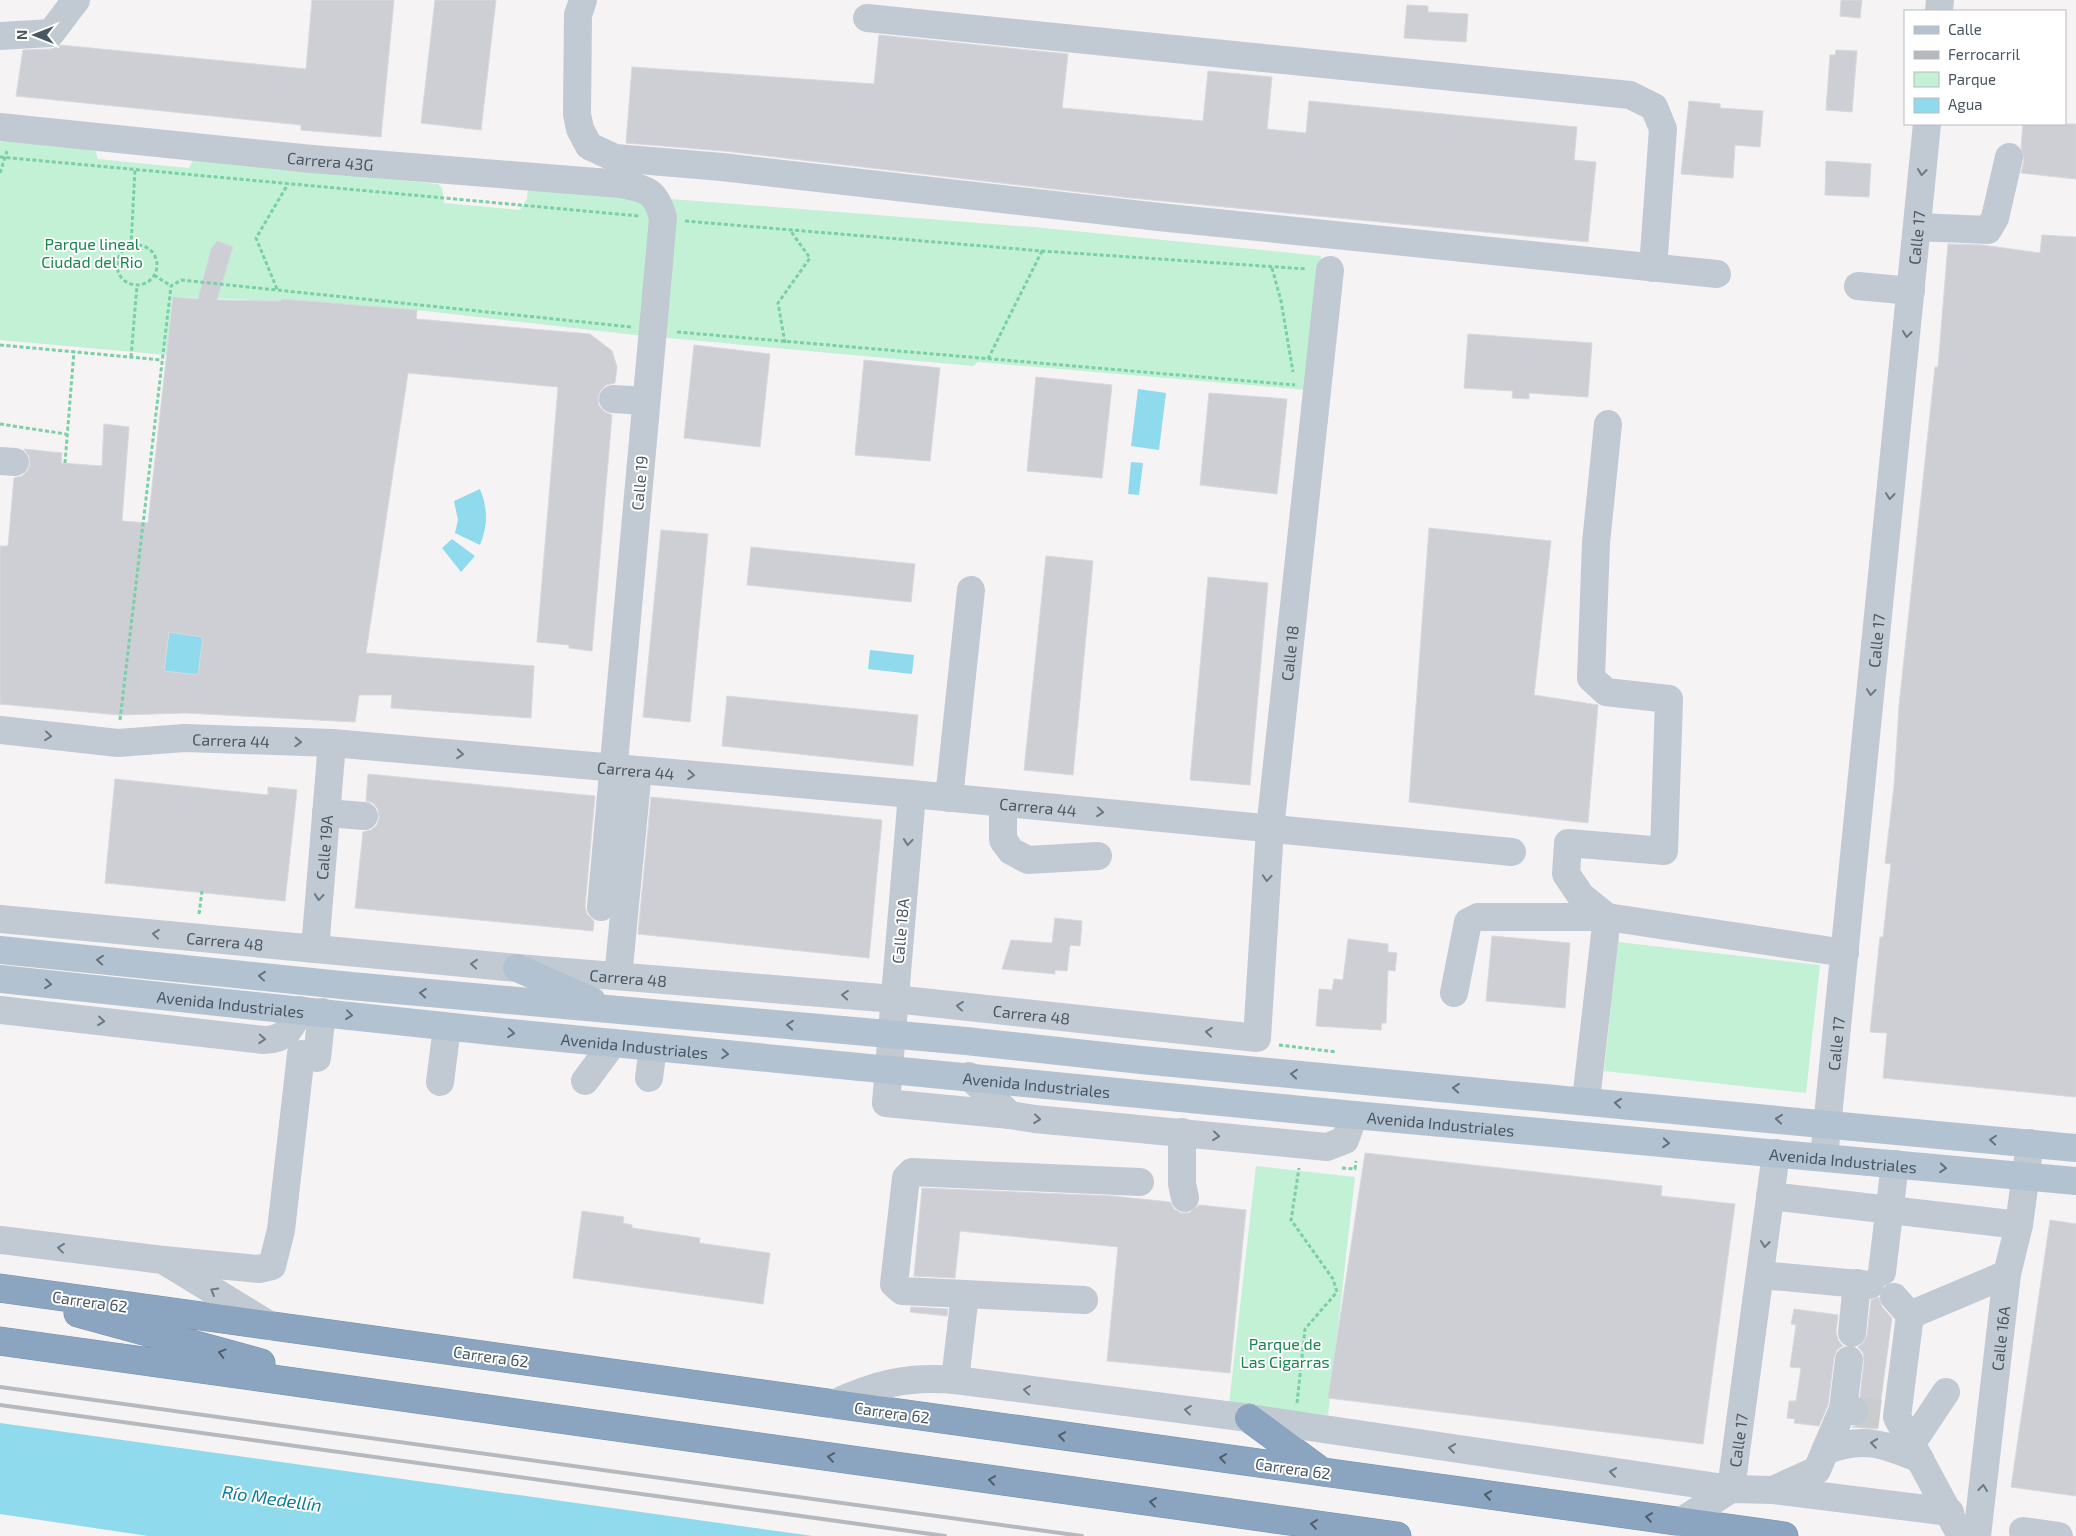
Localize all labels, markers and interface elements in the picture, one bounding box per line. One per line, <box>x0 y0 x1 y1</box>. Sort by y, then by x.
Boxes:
north arrow <box>10 10 60 60</box>
legend <box>1904 10 2066 125</box>
text: Calle <box>1948 20 1982 38</box>
text: N <box>13 30 30 40</box>
text: Ferrocarril <box>1948 45 2021 63</box>
text: Parque <box>1948 70 1996 88</box>
text: Agua <box>1948 95 1983 113</box>
street label: Carrera 43G <box>286 147 374 173</box>
one-way arrow <box>1917 169 1928 177</box>
street label: Calle 17 <box>1904 210 1928 265</box>
park label: Parque lineal Ciudad del Rio <box>41 234 143 271</box>
one-way arrow <box>1901 330 1912 338</box>
street label: Calle 19 <box>627 455 651 511</box>
one-way arrow <box>1885 492 1896 500</box>
street label: Calle 17 <box>1863 613 1888 668</box>
street label: Calle 18 <box>1276 624 1301 682</box>
one-way arrow <box>1866 688 1877 696</box>
street label: Carrera 44 <box>192 729 270 750</box>
one-way arrow <box>45 730 53 741</box>
one-way arrow <box>294 737 302 747</box>
one-way arrow <box>456 748 464 759</box>
street label: Carrera 44 <box>596 757 676 783</box>
one-way arrow <box>688 769 696 780</box>
street label: Carrera 44 <box>999 793 1078 819</box>
one-way arrow <box>1096 806 1104 817</box>
street label: Calle 19A <box>311 814 336 881</box>
one-way arrow <box>903 839 914 847</box>
one-way arrow <box>1262 874 1273 882</box>
one-way arrow <box>314 893 325 901</box>
street label: Calle 18A <box>888 897 912 965</box>
street label: Carrera 48 <box>186 927 264 953</box>
one-way arrow <box>151 929 159 940</box>
one-way arrow <box>96 955 104 966</box>
one-way arrow <box>470 959 478 970</box>
street label: Carrera 48 <box>589 965 668 990</box>
one-way arrow <box>257 971 265 982</box>
one-way arrow <box>45 978 53 989</box>
street label: Avenida Industriales <box>156 986 305 1021</box>
one-way arrow <box>419 988 427 999</box>
one-way arrow <box>841 990 849 1001</box>
street label: Carrera 48 <box>992 1000 1071 1027</box>
one-way arrow <box>956 1001 964 1012</box>
one-way arrow <box>346 1009 354 1020</box>
one-way arrow <box>97 1015 105 1026</box>
street label: Calle 17 <box>1823 1016 1847 1071</box>
one-way arrow <box>786 1020 794 1031</box>
one-way arrow <box>507 1027 515 1038</box>
one-way arrow <box>1204 1027 1212 1038</box>
street label: Avenida Industriales <box>560 1028 709 1062</box>
one-way arrow <box>258 1033 266 1044</box>
one-way arrow <box>721 1048 729 1059</box>
street label: Avenida Industriales <box>962 1068 1111 1101</box>
one-way arrow <box>1290 1068 1298 1079</box>
one-way arrow <box>1451 1083 1459 1094</box>
one-way arrow <box>1613 1098 1621 1109</box>
street label: Avenida Industriales <box>1366 1107 1515 1139</box>
one-way arrow <box>1033 1113 1041 1124</box>
one-way arrow <box>1775 1114 1783 1125</box>
one-way arrow <box>1212 1130 1220 1141</box>
one-way arrow <box>1988 1135 1996 1146</box>
one-way arrow <box>1662 1137 1670 1148</box>
street label: Avenida Industriales <box>1768 1144 1918 1176</box>
one-way arrow <box>1940 1163 1948 1174</box>
one-way arrow <box>1760 1240 1771 1248</box>
one-way arrow <box>57 1243 65 1254</box>
street label: Carrera 62 <box>51 1286 129 1316</box>
one-way arrow <box>211 1288 220 1298</box>
street label: Calle 16A <box>1986 1305 2013 1372</box>
park label: Parque de Las Cigarras <box>1240 1334 1330 1371</box>
street label: Carrera 62 <box>452 1341 530 1371</box>
one-way arrow <box>218 1348 227 1359</box>
one-way arrow <box>1022 1385 1031 1395</box>
street label: Carrera 62 <box>853 1397 931 1427</box>
one-way arrow <box>1183 1406 1192 1416</box>
street label: Calle 17 <box>1725 1412 1751 1468</box>
one-way arrow <box>1058 1431 1066 1441</box>
one-way arrow <box>1870 1438 1878 1449</box>
one-way arrow <box>1448 1444 1457 1454</box>
one-way arrow <box>827 1452 835 1463</box>
one-way arrow <box>1218 1453 1226 1464</box>
street label: Carrera 62 <box>1254 1453 1332 1483</box>
one-way arrow <box>1609 1467 1618 1477</box>
one-way arrow <box>988 1475 996 1485</box>
water label: Río Medellín <box>221 1480 323 1516</box>
one-way arrow <box>1977 1483 1988 1491</box>
one-way arrow <box>1483 1490 1491 1501</box>
one-way arrow <box>1149 1497 1157 1508</box>
one-way arrow <box>1644 1513 1653 1523</box>
one-way arrow <box>1310 1520 1318 1530</box>

